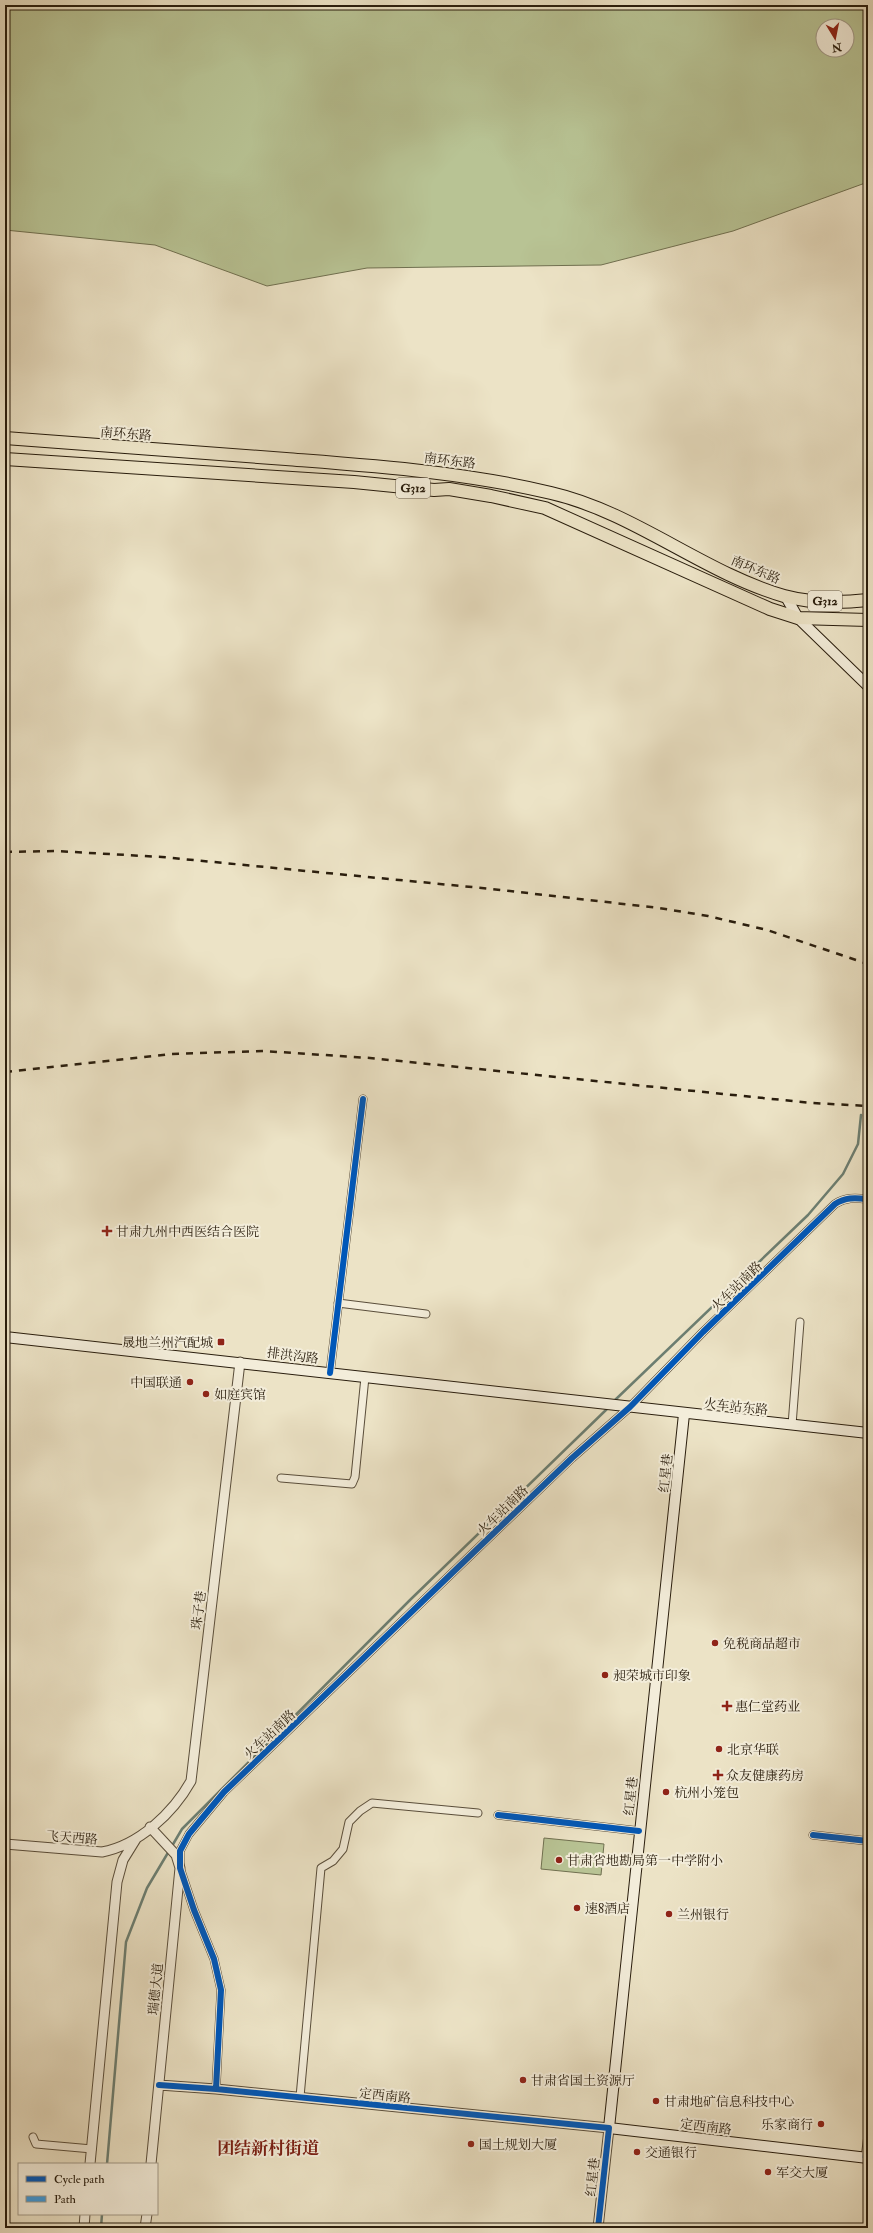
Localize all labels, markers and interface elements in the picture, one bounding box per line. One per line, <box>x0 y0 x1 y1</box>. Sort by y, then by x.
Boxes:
north arrow <box>815 18 855 58</box>
text: N <box>830 40 844 55</box>
street label: 南环东路 <box>99 424 152 444</box>
street label: 南环东路 <box>423 450 477 472</box>
road number: G312 <box>396 478 430 498</box>
street label: 南环东路 <box>729 552 783 587</box>
road number: G312 <box>808 591 842 611</box>
place label: 甘肃九州中西医结合医院 <box>116 1224 259 1240</box>
marker: 甘肃九州中西医结合医院 <box>101 1225 113 1237</box>
street label: 火车站南路 <box>708 1258 766 1315</box>
place label: 晟地兰州汽配城 <box>122 1335 213 1351</box>
marker: 晟地兰州汽配城 <box>216 1337 226 1347</box>
street label: 排洪沟路 <box>266 1345 320 1367</box>
place label: 中国联通 <box>130 1375 182 1391</box>
marker: 中国联通 <box>185 1377 195 1387</box>
place label: 如庭宾馆 <box>214 1387 266 1403</box>
marker: 如庭宾馆 <box>201 1389 211 1399</box>
street label: 火车站东路 <box>703 1396 769 1418</box>
street label: 红星巷 <box>656 1453 676 1493</box>
street label: 火车站南路 <box>474 1482 532 1539</box>
street label: 珠子巷 <box>189 1590 209 1630</box>
place label: 免税商品超市 <box>723 1636 801 1652</box>
marker: 免税商品超市 <box>710 1638 720 1648</box>
place label: 昶荣城市印象 <box>613 1668 691 1684</box>
marker: 昶荣城市印象 <box>600 1670 610 1680</box>
place label: 惠仁堂药业 <box>735 1699 800 1715</box>
marker: 惠仁堂药业 <box>722 1701 732 1711</box>
street label: 火车站南路 <box>240 1707 299 1763</box>
place label: 北京华联 <box>727 1742 779 1758</box>
marker: 北京华联 <box>714 1744 724 1754</box>
place label: 众友健康药房 <box>726 1768 804 1784</box>
marker: 众友健康药房 <box>713 1770 723 1780</box>
street label: 红星巷 <box>621 1776 641 1816</box>
place label: 杭州小笼包 <box>674 1785 739 1801</box>
marker: 杭州小笼包 <box>661 1787 671 1797</box>
street label: 飞天西路 <box>45 1828 98 1848</box>
place label: 甘肃省地勘局第一中学附小 <box>567 1853 723 1869</box>
marker: 甘肃省地勘局第一中学附小 <box>554 1855 564 1865</box>
place label: 速8酒店 <box>585 1901 630 1917</box>
marker: 速8酒店 <box>572 1903 582 1913</box>
place label: 兰州银行 <box>677 1907 729 1923</box>
marker: 兰州银行 <box>664 1909 674 1919</box>
street label: 瑞德大道 <box>145 1962 167 2016</box>
place label: 甘肃省国土资源厅 <box>531 2073 635 2089</box>
marker: 甘肃省国土资源厅 <box>518 2075 528 2085</box>
street label: 定西南路 <box>358 2085 412 2107</box>
place label: 甘肃地矿信息科技中心 <box>664 2094 794 2110</box>
marker: 甘肃地矿信息科技中心 <box>651 2096 661 2106</box>
street label: 定西南路 <box>679 2116 733 2138</box>
place label: 乐家商行 <box>761 2117 813 2133</box>
marker: 乐家商行 <box>816 2119 826 2129</box>
place label: 国土规划大厦 <box>479 2137 557 2153</box>
district label: 团结新村街道 <box>217 2138 319 2159</box>
marker: 国土规划大厦 <box>466 2139 476 2149</box>
place label: 交通银行 <box>645 2145 697 2161</box>
marker: 交通银行 <box>632 2147 642 2157</box>
street label: 红星巷 <box>583 2157 603 2197</box>
legend <box>18 2163 158 2215</box>
place label: 军交大厦 <box>776 2165 828 2181</box>
marker: 军交大厦 <box>763 2167 773 2177</box>
text: Cycle path <box>54 2172 105 2187</box>
text: Path <box>54 2192 77 2207</box>

